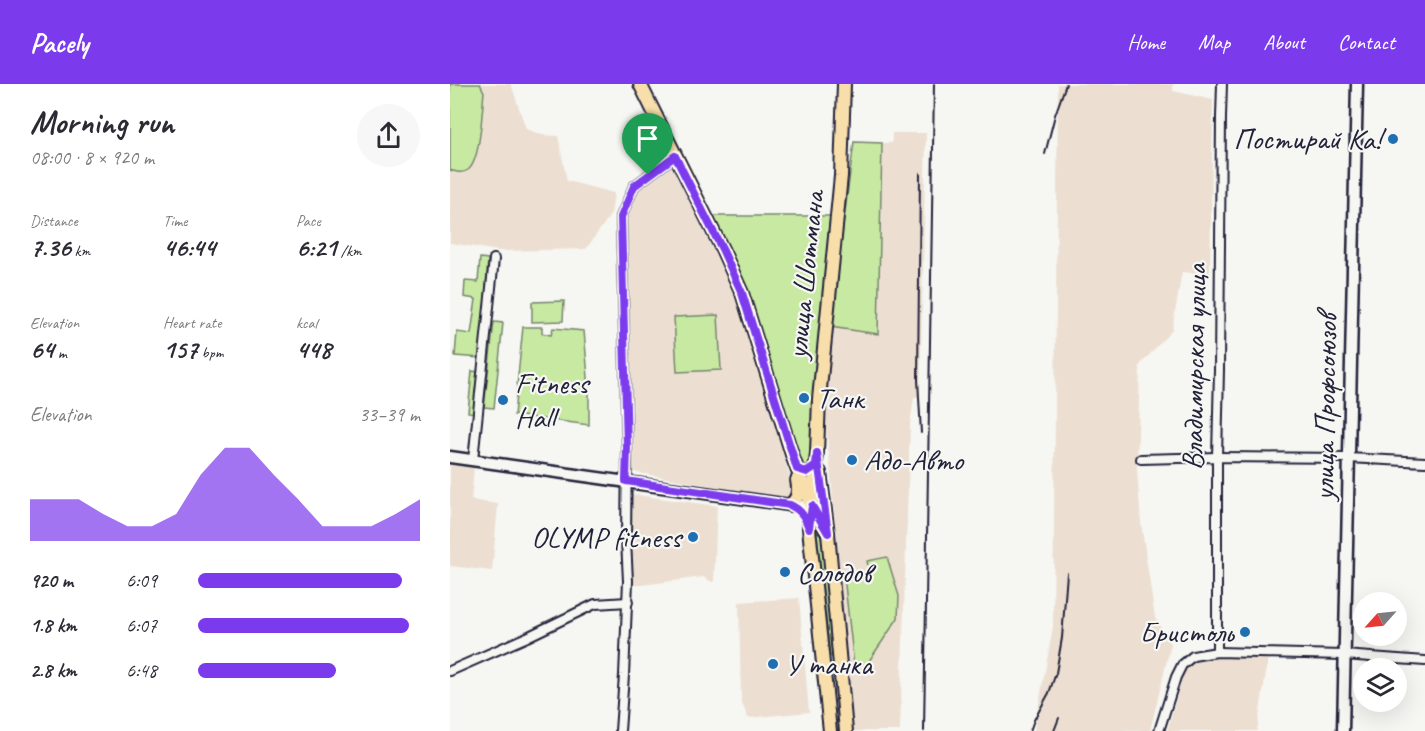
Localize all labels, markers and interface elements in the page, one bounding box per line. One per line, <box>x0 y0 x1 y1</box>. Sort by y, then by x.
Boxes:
text: Pacely <box>30 25 89 60</box>
text: Home <box>1127 29 1165 55</box>
text: Map <box>1198 29 1230 55</box>
text: About <box>1263 29 1305 55</box>
text: Contact <box>1338 29 1395 55</box>
text: Morning run <box>30 101 174 143</box>
button: share <box>357 104 420 167</box>
pin <box>622 113 673 175</box>
place label: Постирай Ка! <box>1233 120 1387 158</box>
icon: arrive <box>631 122 664 155</box>
marker: Постирай Ка! <box>1386 132 1400 146</box>
text: 08:00 · 8 × 920 m <box>30 145 154 170</box>
street label: улица Шотмана <box>777 187 833 363</box>
text: Distance <box>30 211 78 231</box>
text: Time <box>163 211 187 231</box>
text: Pace <box>296 211 321 231</box>
text: 7.36 <box>30 231 71 264</box>
text: 46:44 <box>163 231 216 264</box>
text: 6:21 <box>296 231 337 264</box>
text: km <box>71 241 90 261</box>
text: /km <box>337 241 362 261</box>
street label: Владимирская улица <box>1173 262 1215 470</box>
street label: улица Профсоюзов <box>1304 306 1346 503</box>
text: Elevation <box>30 313 79 333</box>
text: Heart rate <box>163 313 221 333</box>
text: kcal <box>296 313 317 333</box>
text: 64 <box>30 333 54 366</box>
text: 157 <box>163 333 198 366</box>
text: 448 <box>296 333 331 366</box>
text: m <box>54 343 67 363</box>
text: bpm <box>198 343 223 363</box>
place label: Fitness Hall <box>515 364 591 436</box>
place label: Танк <box>816 379 866 417</box>
marker: Танк <box>797 391 811 405</box>
marker: Fitness Hall <box>496 393 510 407</box>
text: Elevation <box>30 402 92 427</box>
text: 33–39 m <box>359 402 420 427</box>
place label: Адо-Авто <box>864 441 964 479</box>
marker: Адо-Авто <box>845 453 859 467</box>
place label: OLYMP fitness <box>531 518 684 556</box>
marker: OLYMP fitness <box>686 530 700 544</box>
place label: Солодов <box>797 553 877 591</box>
marker: Солодов <box>778 565 792 579</box>
text: 920 m <box>30 568 73 593</box>
text: 6:09 <box>126 568 157 593</box>
north arrow <box>1353 592 1407 646</box>
map controls <box>1353 592 1407 712</box>
text: 1.8 km <box>30 613 77 638</box>
text: 6:07 <box>126 613 157 638</box>
place label: Бристоль <box>1140 613 1235 651</box>
marker: Бристоль <box>1238 625 1252 639</box>
place label: У танка <box>785 645 874 683</box>
marker: У танка <box>766 657 780 671</box>
text: 2.8 km <box>30 658 77 683</box>
text: 6:48 <box>126 658 157 683</box>
button: layers <box>1353 658 1407 712</box>

